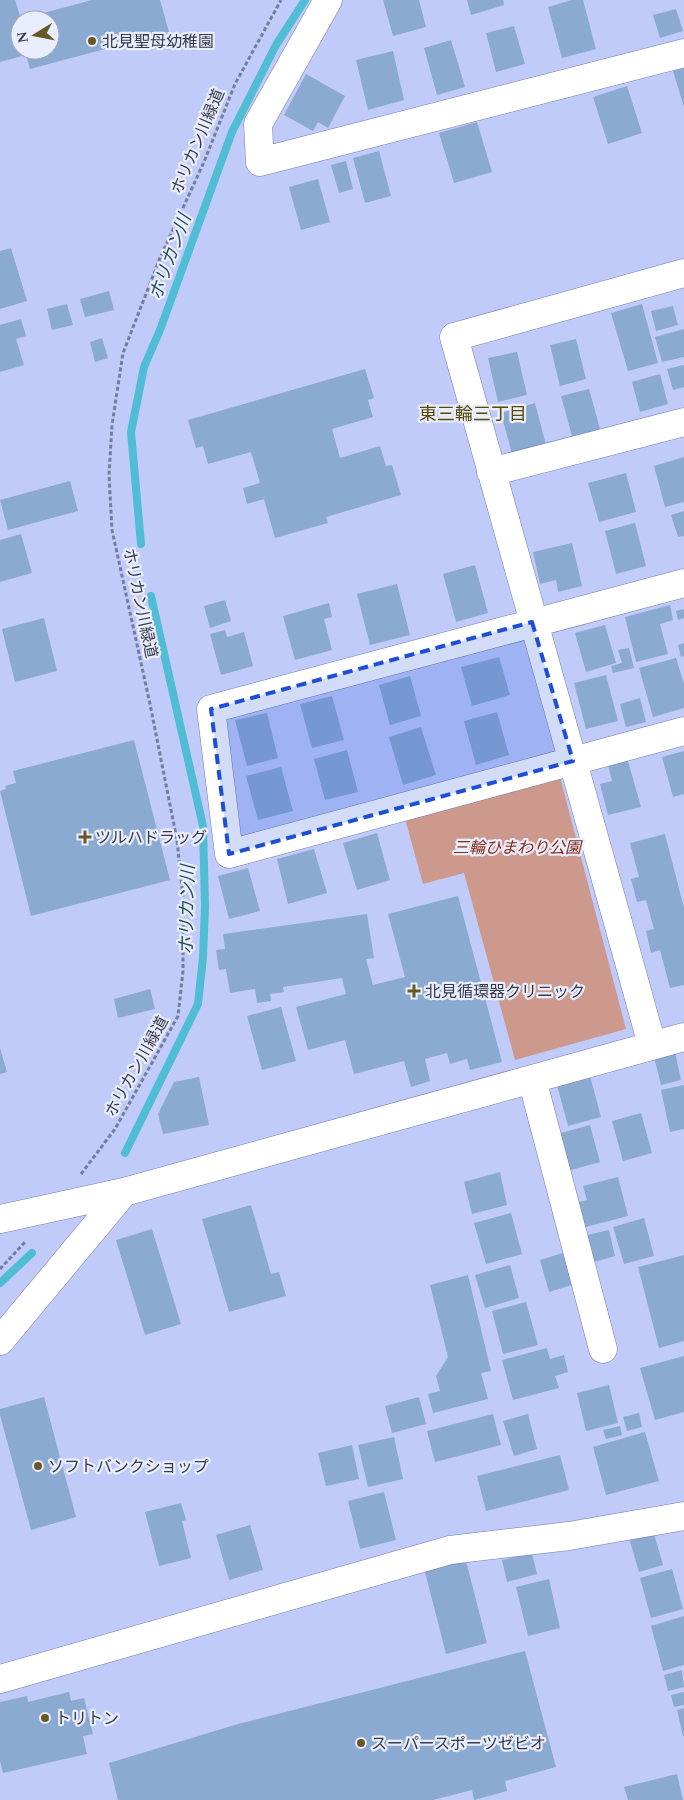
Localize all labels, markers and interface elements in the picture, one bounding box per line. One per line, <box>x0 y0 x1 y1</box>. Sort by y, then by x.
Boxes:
north arrow <box>10 10 60 60</box>
text: N <box>11 30 34 45</box>
place label: 北見聖母幼稚園 <box>102 30 214 54</box>
marker: 北見聖母幼稚園 <box>86 35 98 47</box>
street label: ホリカン川緑道 <box>165 85 231 198</box>
water label: ホリカン川 <box>142 208 199 304</box>
district label: 東三輪三丁目 <box>419 401 527 428</box>
street label: ホリカン川緑道 <box>117 546 163 660</box>
place label: ツルハドラッグ <box>95 826 207 850</box>
marker: ツルハドラッグ <box>79 831 91 843</box>
park label: 三輪ひまわり公園 <box>453 836 583 860</box>
water label: ホリカン川 <box>173 863 202 955</box>
place label: 北見循環器クリニック <box>425 980 585 1004</box>
marker: 北見循環器クリニック <box>407 984 421 998</box>
street label: ホリカン川緑道 <box>99 1012 175 1121</box>
place label: ソフトバンクショップ <box>48 1455 209 1479</box>
marker: ソフトバンクショップ <box>32 1460 44 1472</box>
place label: トリトン <box>55 1707 119 1731</box>
marker: トリトン <box>39 1712 51 1724</box>
place label: スーパースポーツゼビオ <box>371 1732 546 1756</box>
marker: スーパースポーツゼビオ <box>355 1737 367 1749</box>

